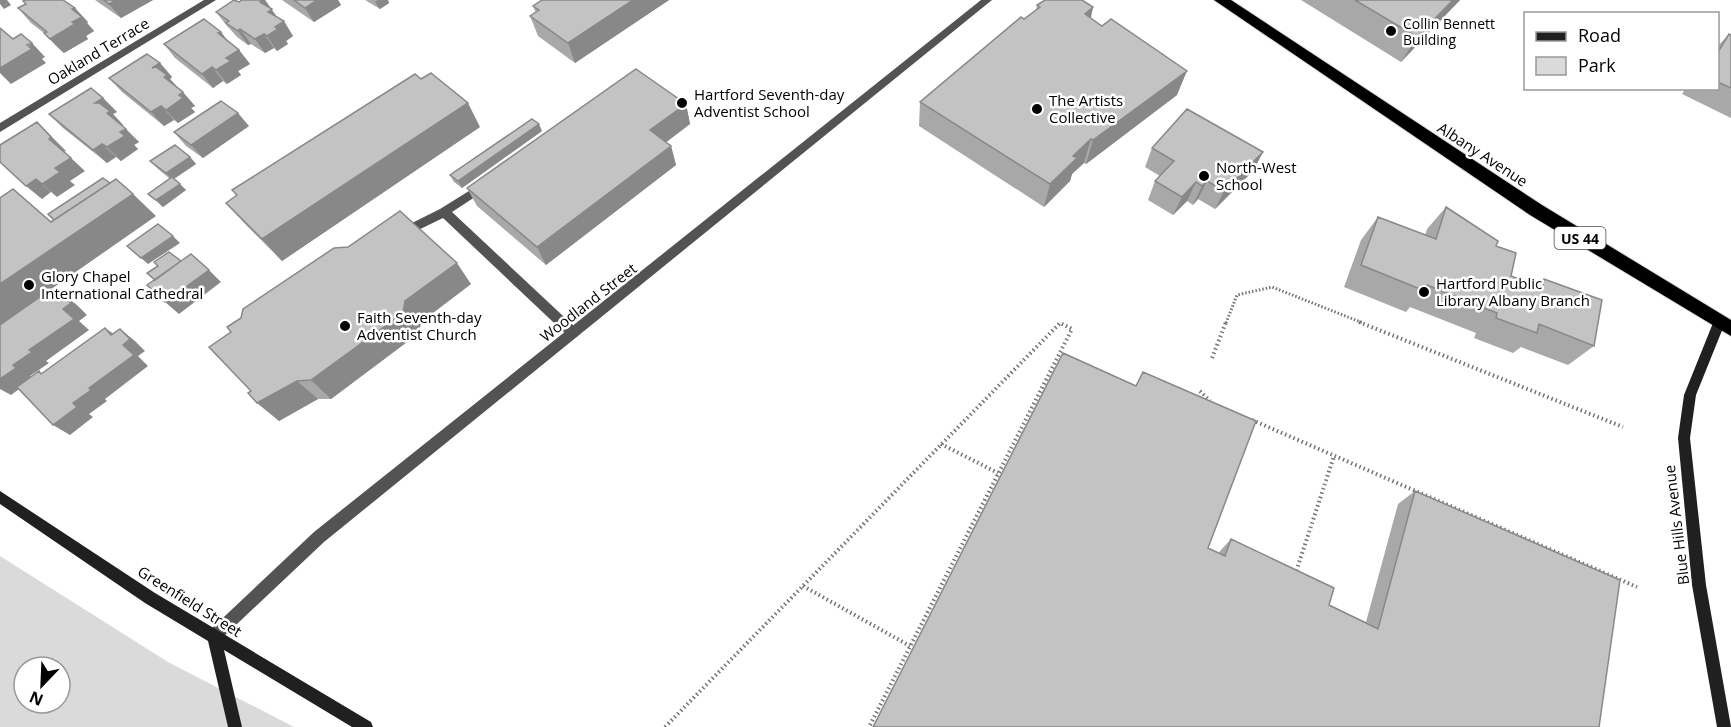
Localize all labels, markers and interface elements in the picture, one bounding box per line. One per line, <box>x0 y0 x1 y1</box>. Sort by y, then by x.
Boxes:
legend <box>1524 12 1719 90</box>
street label: Oakland Terrace <box>43 13 153 89</box>
place label: Collin Bennett Building <box>1403 14 1495 49</box>
text: Road <box>1578 23 1621 47</box>
marker: Collin Bennett Building <box>1384 24 1398 38</box>
text: Park <box>1578 53 1616 77</box>
place label: Hartford Seventh-day Adventist School <box>694 84 845 121</box>
place label: The Artists Collective <box>1049 90 1123 127</box>
marker: Hartford Seventh-day Adventist School <box>675 96 689 110</box>
marker: The Artists Collective <box>1030 102 1044 116</box>
street label: Albany Avenue <box>1434 117 1532 191</box>
place label: North-West School <box>1216 157 1297 194</box>
marker: North-West School <box>1197 169 1211 183</box>
road number: US 44 <box>1554 227 1606 249</box>
street label: Woodland Street <box>536 258 640 346</box>
place label: Glory Chapel International Cathedral <box>41 266 203 303</box>
place label: Hartford Public Library Albany Branch <box>1436 273 1590 310</box>
marker: Glory Chapel International Cathedral <box>22 278 36 292</box>
marker: Hartford Public Library Albany Branch <box>1417 285 1431 299</box>
place label: Faith Seventh-day Adventist Church <box>357 307 482 344</box>
marker: Faith Seventh-day Adventist Church <box>338 319 352 333</box>
street label: Blue Hills Avenue <box>1659 464 1693 586</box>
street label: Greenfield Street <box>134 561 246 641</box>
north arrow <box>12 655 72 715</box>
text: N <box>26 686 46 711</box>

